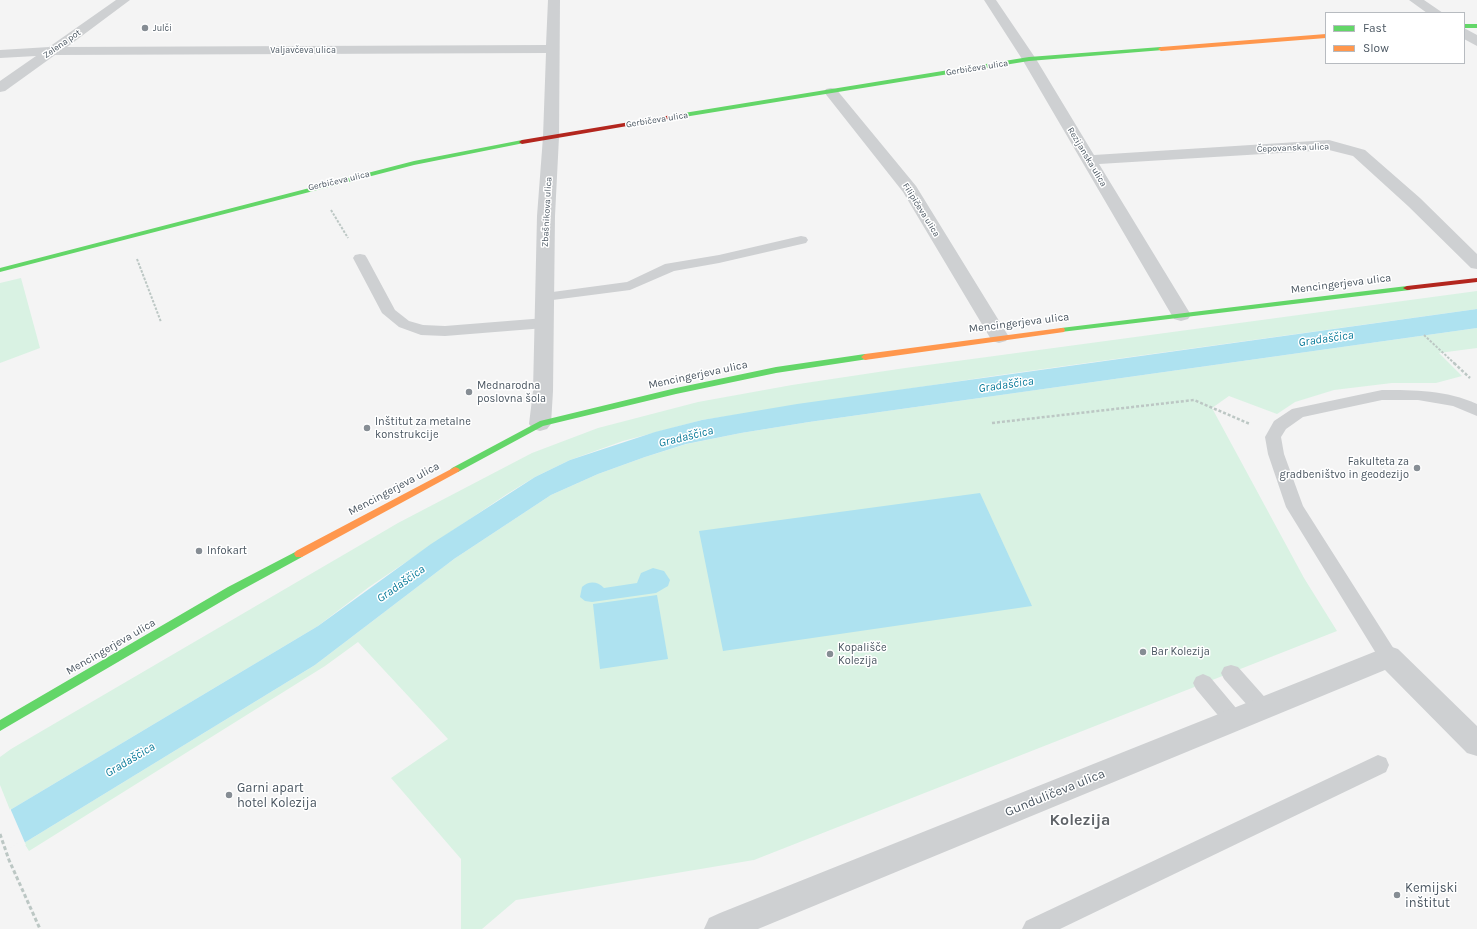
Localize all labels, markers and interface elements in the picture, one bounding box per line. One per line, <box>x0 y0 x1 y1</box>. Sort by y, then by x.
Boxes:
legend <box>1325 12 1465 64</box>
text: Fast <box>1363 21 1386 35</box>
marker: Julči <box>140 23 150 33</box>
place label: Julči <box>153 23 172 33</box>
street label: Zelena pot <box>41 27 83 61</box>
text: Slow <box>1363 41 1389 55</box>
street label: Valjavčeva ulica <box>270 45 336 55</box>
street label: Gerbičeva ulica <box>945 58 1009 78</box>
street label: Gerbičeva ulica <box>625 110 689 130</box>
street label: Rezijanska ulica <box>1065 125 1109 189</box>
street label: Čepovanska ulica <box>1257 141 1329 155</box>
street label: Gerbičeva ulica <box>307 169 371 193</box>
street label: Zbašnikova ulica <box>540 177 554 247</box>
street label: Filipičeva ulica <box>900 181 942 239</box>
street label: Mencingerjeva ulica <box>1290 271 1392 297</box>
street label: Mencingerjeva ulica <box>968 310 1070 336</box>
water label: Gradaščica <box>1297 328 1355 350</box>
street label: Mencingerjeva ulica <box>647 358 749 392</box>
water label: Gradaščica <box>977 374 1035 396</box>
place label: Mednarodna poslovna šola <box>477 379 546 405</box>
marker: Mednarodna poslovna šola <box>464 387 474 397</box>
place label: Inštitut za metalne konstrukcije <box>375 415 471 441</box>
marker: Inštitut za metalne konstrukcije <box>362 423 372 433</box>
water label: Gradaščica <box>657 423 715 451</box>
place label: Fakulteta za gradbeništvo in geodezijo <box>1280 455 1409 481</box>
street label: Mencingerjeva ulica <box>346 459 442 519</box>
marker: Fakulteta za gradbeništvo in geodezijo <box>1412 463 1422 473</box>
place label: Infokart <box>207 544 247 558</box>
marker: Infokart <box>194 546 204 556</box>
water label: Gradaščica <box>374 562 428 606</box>
street label: Mencingerjeva ulica <box>64 616 158 678</box>
place label: Kopališče Kolezija <box>838 641 887 667</box>
place label: Bar Kolezija <box>1151 645 1210 659</box>
marker: Bar Kolezija <box>1138 647 1148 657</box>
marker: Kopališče Kolezija <box>825 649 835 659</box>
water label: Gradaščica <box>102 739 158 781</box>
street label: Gunduličeva ulica <box>1003 766 1107 820</box>
place label: Garni apart hotel Kolezija <box>237 780 317 811</box>
marker: Garni apart hotel Kolezija <box>224 790 234 800</box>
district label: Kolezija <box>1050 810 1110 830</box>
place label: Kemijski inštitut <box>1405 880 1458 911</box>
marker: Kemijski inštitut <box>1392 890 1402 900</box>

